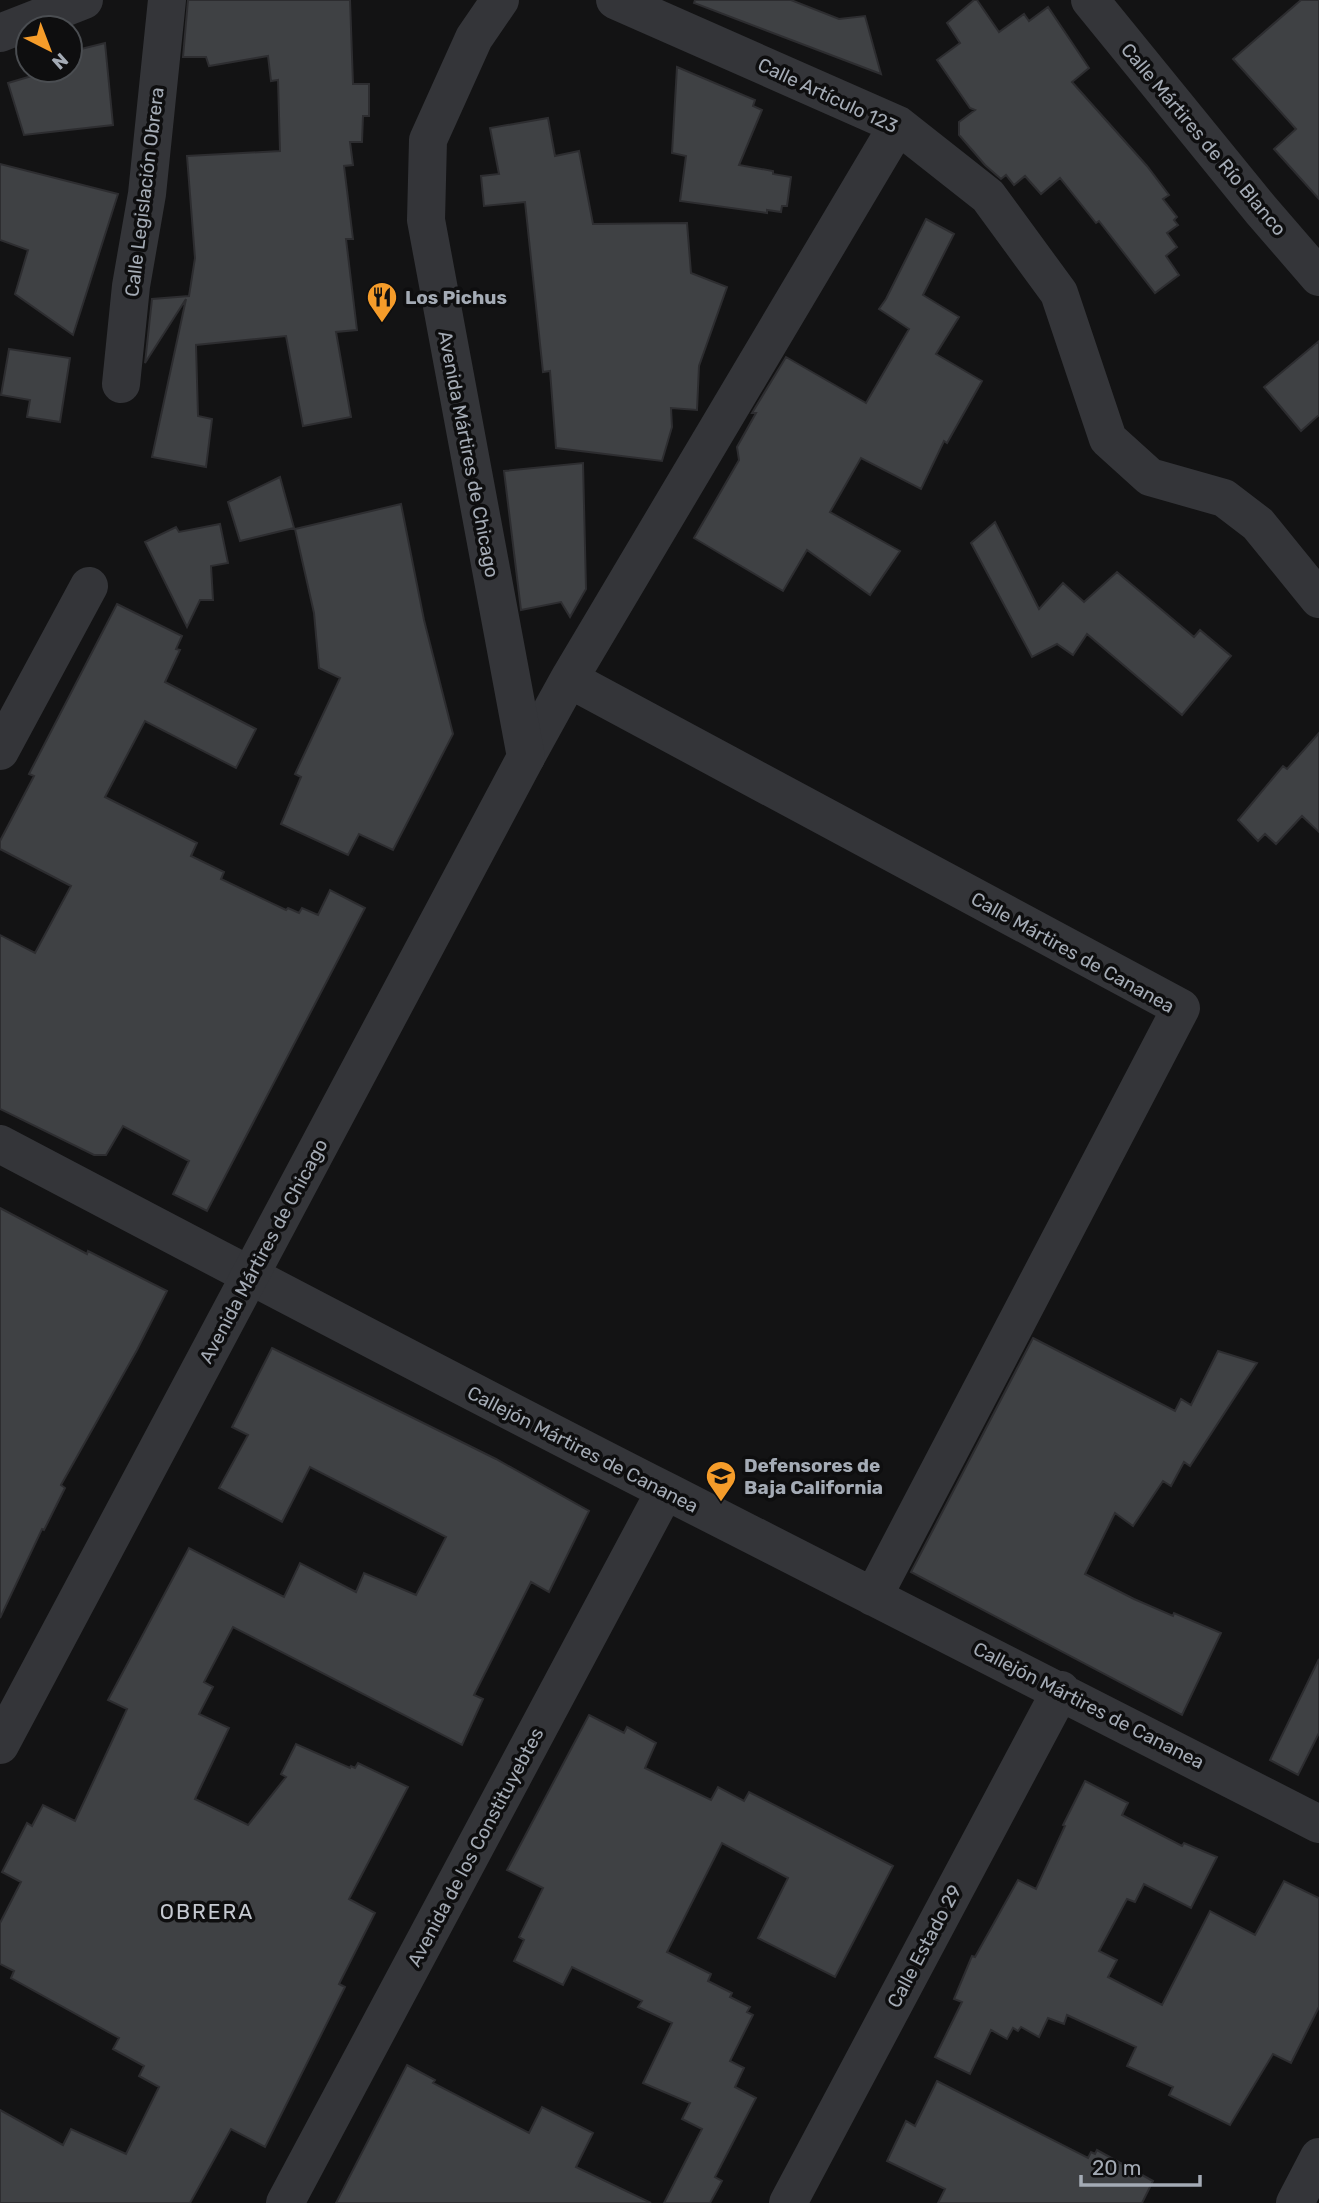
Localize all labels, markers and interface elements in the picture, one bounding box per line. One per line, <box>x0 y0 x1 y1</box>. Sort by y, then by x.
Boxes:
north arrow <box>14 14 84 84</box>
street label: Calle Mártires de Río Blanco <box>1116 38 1291 240</box>
text: N <box>47 48 73 74</box>
street label: Calle Artículo 123 <box>754 53 902 138</box>
street label: Calle Legislación Obrera <box>120 86 169 298</box>
restaurant icon: Los Pichus <box>365 280 399 324</box>
place label: Los Pichus <box>405 286 507 309</box>
street label: Avenida Mártires de Chicago <box>433 329 504 579</box>
street label: Calle Mártires de Cananea <box>967 887 1178 1018</box>
street label: Avenida Mártires de Chicago <box>194 1135 333 1367</box>
street label: Callejón Mártires de Cananea <box>463 1381 702 1518</box>
place label: Defensores de Baja California <box>744 1454 883 1499</box>
school or university icon: Defensores de Baja California <box>704 1459 738 1503</box>
street label: Callejón Mártires de Cananea <box>969 1637 1208 1774</box>
street label: Avenida de los Constituyebtes <box>403 1724 548 1971</box>
street label: Calle Estado 29 <box>882 1881 967 2012</box>
district label: OBRERA <box>160 1899 254 1924</box>
scale bar <box>1081 2144 1200 2188</box>
text: 20 m <box>1092 2155 1141 2180</box>

